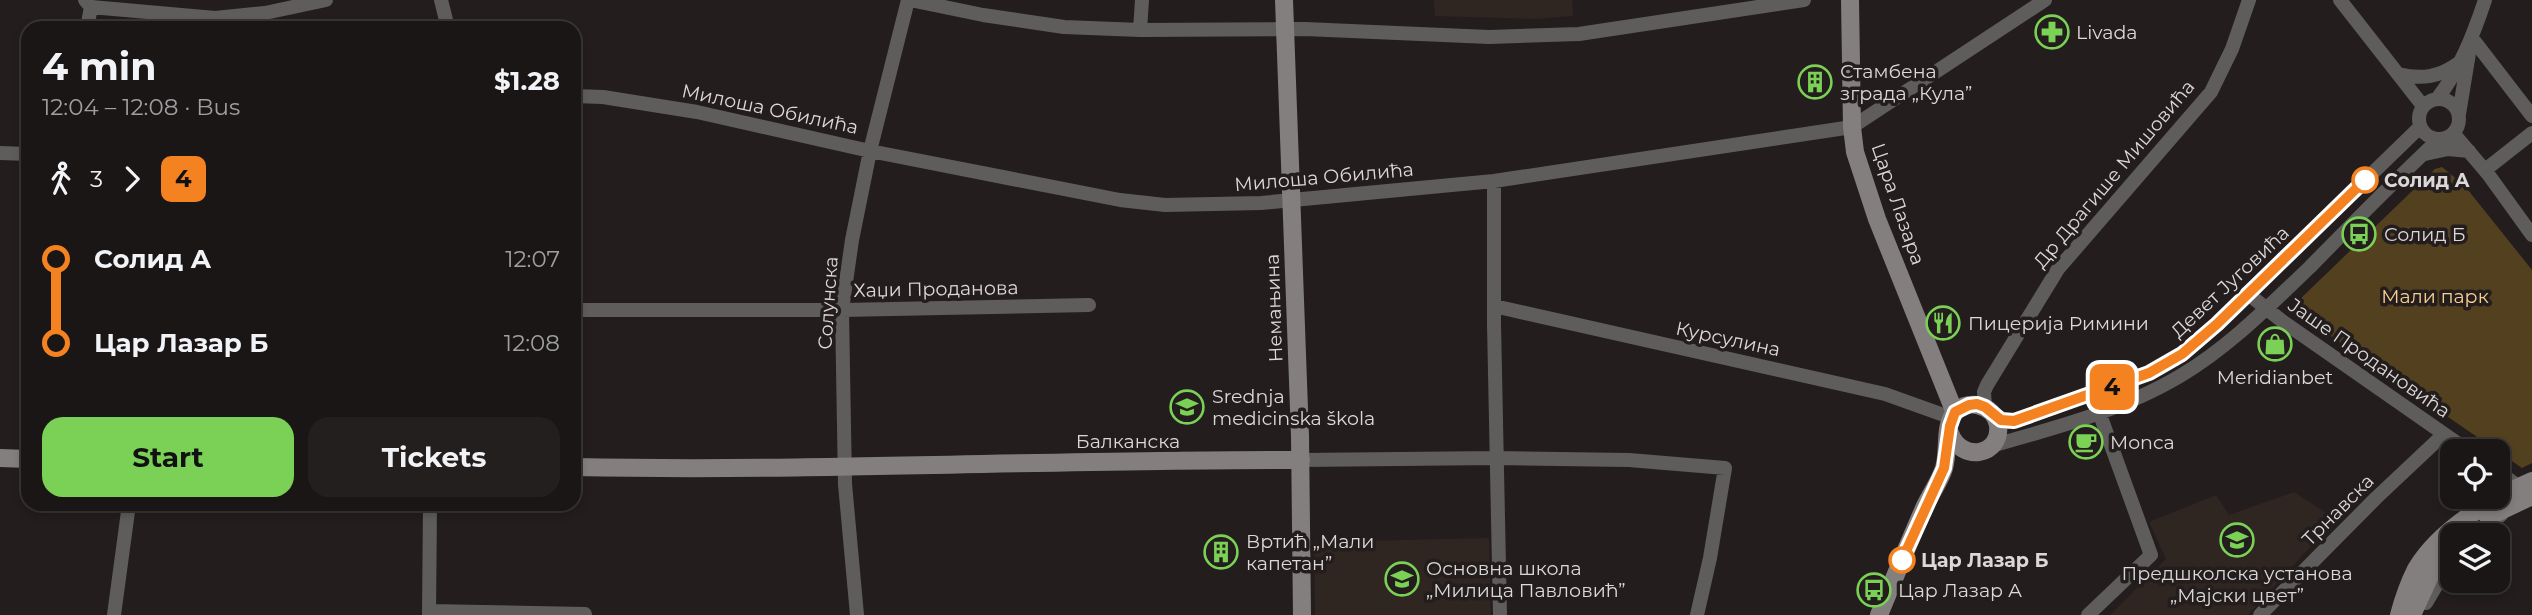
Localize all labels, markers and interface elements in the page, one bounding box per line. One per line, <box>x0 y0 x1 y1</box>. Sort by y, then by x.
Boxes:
pharmacy icon: Livada <box>2033 13 2071 51</box>
place label: Livada <box>2076 21 2138 44</box>
text: 4 min <box>42 43 157 90</box>
place label: Стамбена зграда „Кула” <box>1840 60 1972 105</box>
building icon: Стамбена зграда „Кула” <box>1796 63 1834 101</box>
text: $1.28 <box>494 65 560 97</box>
street label: Др Драгише Мишовића <box>2029 75 2199 273</box>
street label: Милоша Обилића <box>680 79 860 139</box>
text: 12:04 – 12:08 · Bus <box>42 93 240 121</box>
street label: Цара Лазара <box>1866 140 1930 268</box>
street label: Милоша Обилића <box>1233 158 1415 196</box>
icon: walk <box>42 160 80 198</box>
icon: forward <box>113 160 151 198</box>
text: 4 <box>175 164 192 193</box>
text: 3 <box>90 165 103 193</box>
marker: Солид А <box>2352 167 2378 193</box>
place label: Солид А <box>2384 169 2471 192</box>
bus stop icon: Солид Б <box>2340 215 2378 253</box>
street label: Девет Југовића <box>2166 221 2294 343</box>
place label: Солид Б <box>2384 223 2465 246</box>
text: Солид А <box>94 243 211 275</box>
text: 12:07 <box>505 245 560 273</box>
street label: Немањина <box>1261 253 1287 363</box>
street label: Солунска <box>813 256 843 350</box>
street label: Хаџи Проданова <box>853 276 1019 302</box>
park label: Мали парк <box>2381 285 2489 308</box>
street label: Јаше Продановића <box>2283 293 2455 423</box>
restaurant icon: Пицерија Римини <box>1924 304 1962 342</box>
place label: Пицерија Римини <box>1968 312 2149 335</box>
street label: Курсулина <box>1674 317 1782 361</box>
shop icon: Meridianbet <box>2256 325 2294 363</box>
text: Цар Лазар Б <box>94 327 268 359</box>
text: 12:08 <box>504 329 560 357</box>
line badge: 4 <box>2089 364 2135 410</box>
place label: Meridianbet <box>2217 366 2333 389</box>
text: 4 <box>2104 372 2120 401</box>
place label: Srednja medicinska škola <box>1212 385 1375 430</box>
school or university icon: Srednja medicinska škola <box>1168 388 1206 426</box>
button: Start <box>42 417 294 497</box>
button: Tickets <box>308 417 560 497</box>
cafe icon: Monca <box>2067 423 2105 461</box>
street label: Балканска <box>1076 430 1180 453</box>
place label: Monca <box>2110 431 2175 454</box>
map controls <box>2440 439 2510 593</box>
button: locate <box>2440 439 2510 509</box>
street label: Трнавска <box>2297 469 2379 551</box>
school or university icon: Предшколска установа „Мајски цвет” <box>2218 521 2256 559</box>
button: layers <box>2440 523 2510 593</box>
place label: Вртић „Мали капетан” <box>1246 530 1374 575</box>
building icon: Вртић „Мали капетан” <box>1202 533 1240 571</box>
marker: Цар Лазар Б <box>1889 547 1915 573</box>
place label: Цар Лазар Б <box>1921 549 2048 572</box>
place label: Основна школа „Милица Павловић” <box>1426 557 1626 602</box>
school or university icon: Основна школа „Милица Павловић” <box>1383 560 1421 598</box>
place label: Предшколска установа „Мајски цвет” <box>2121 562 2353 607</box>
bus stop icon: Цар Лазар А <box>1855 571 1893 609</box>
place label: Цар Лазар А <box>1898 579 2022 602</box>

